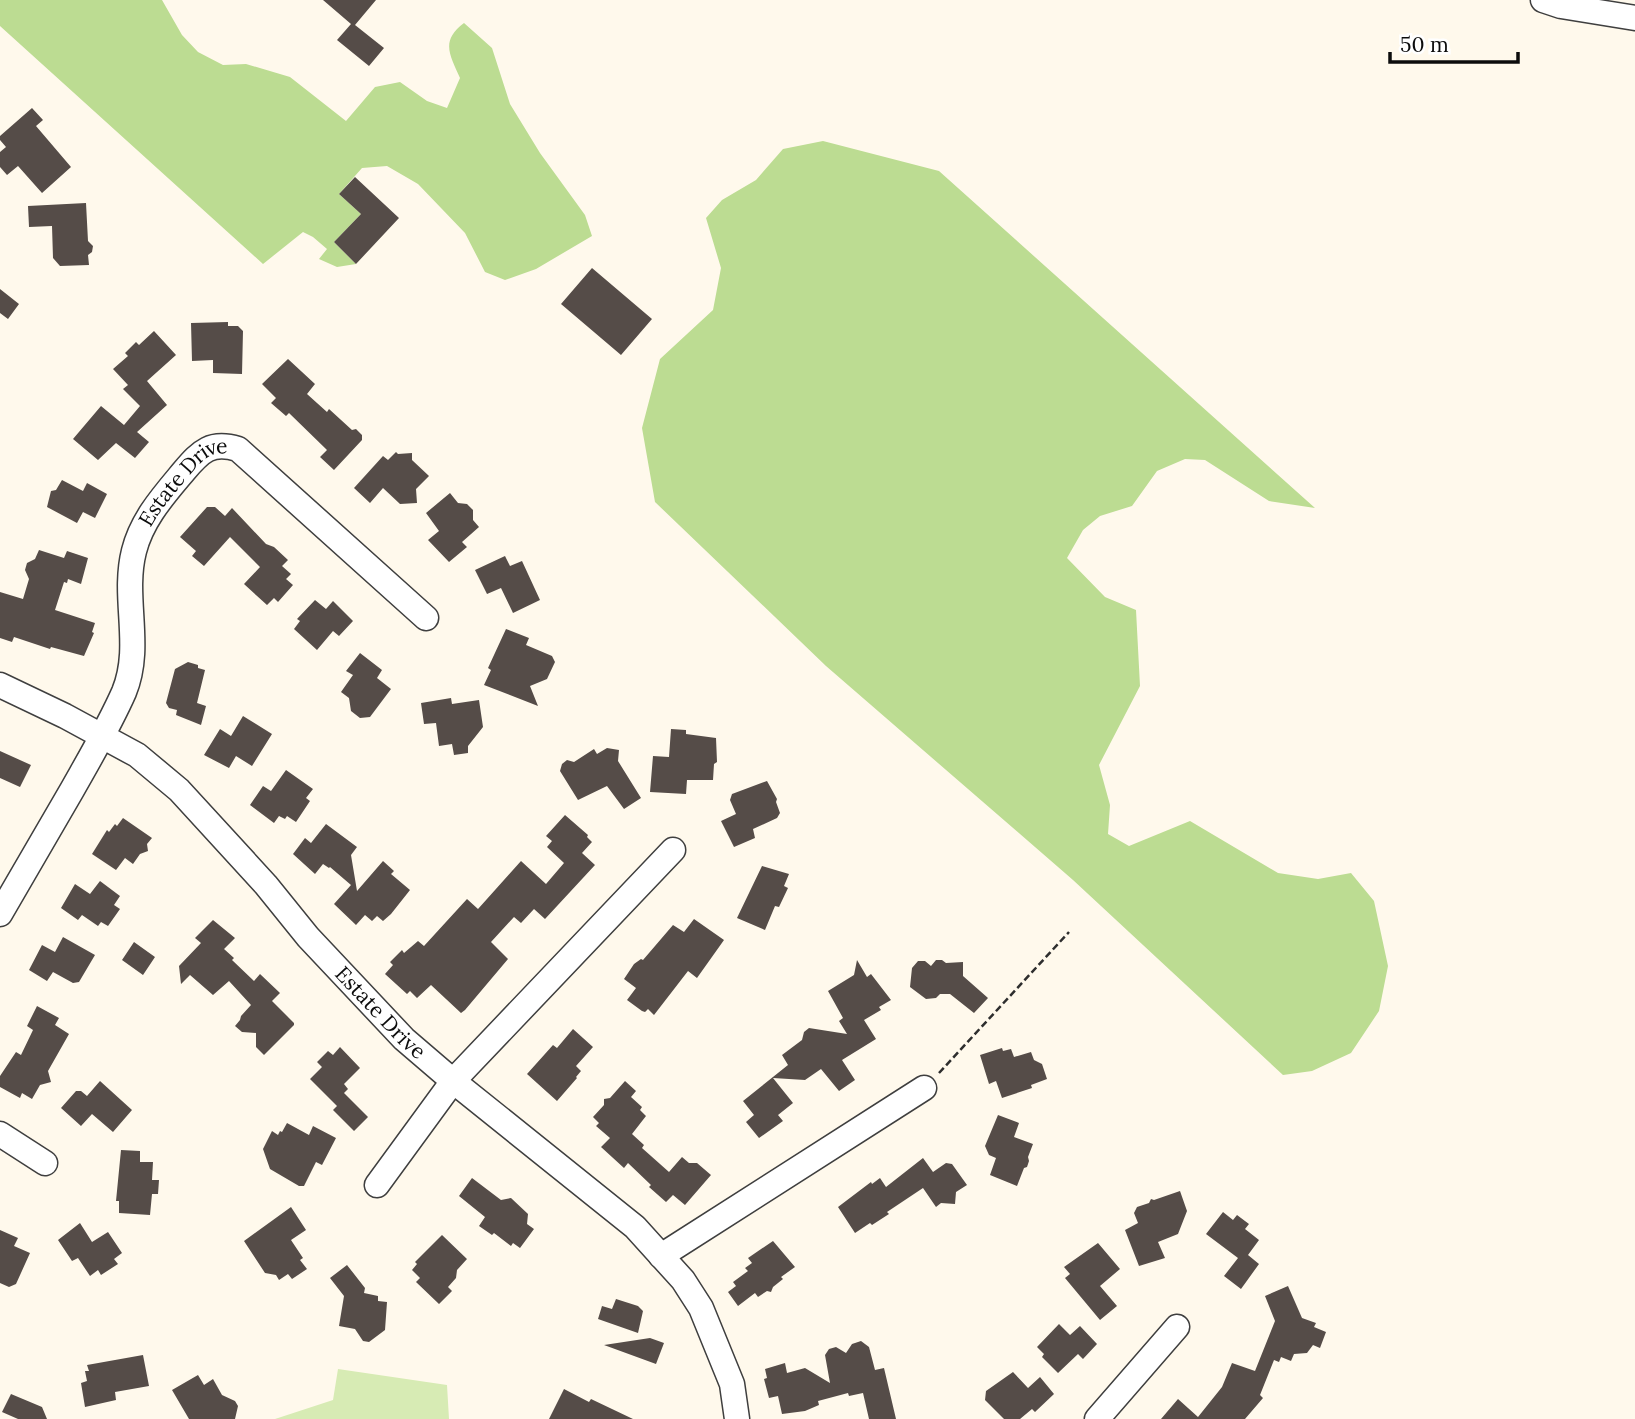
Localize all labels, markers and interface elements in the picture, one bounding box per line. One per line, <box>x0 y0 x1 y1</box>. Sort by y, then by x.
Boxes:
scale bar <box>1390 21 1518 65</box>
text: 50 m <box>1400 31 1449 58</box>
street label: Estate Drive <box>132 432 228 531</box>
street label: Estate Drive <box>329 960 432 1065</box>

